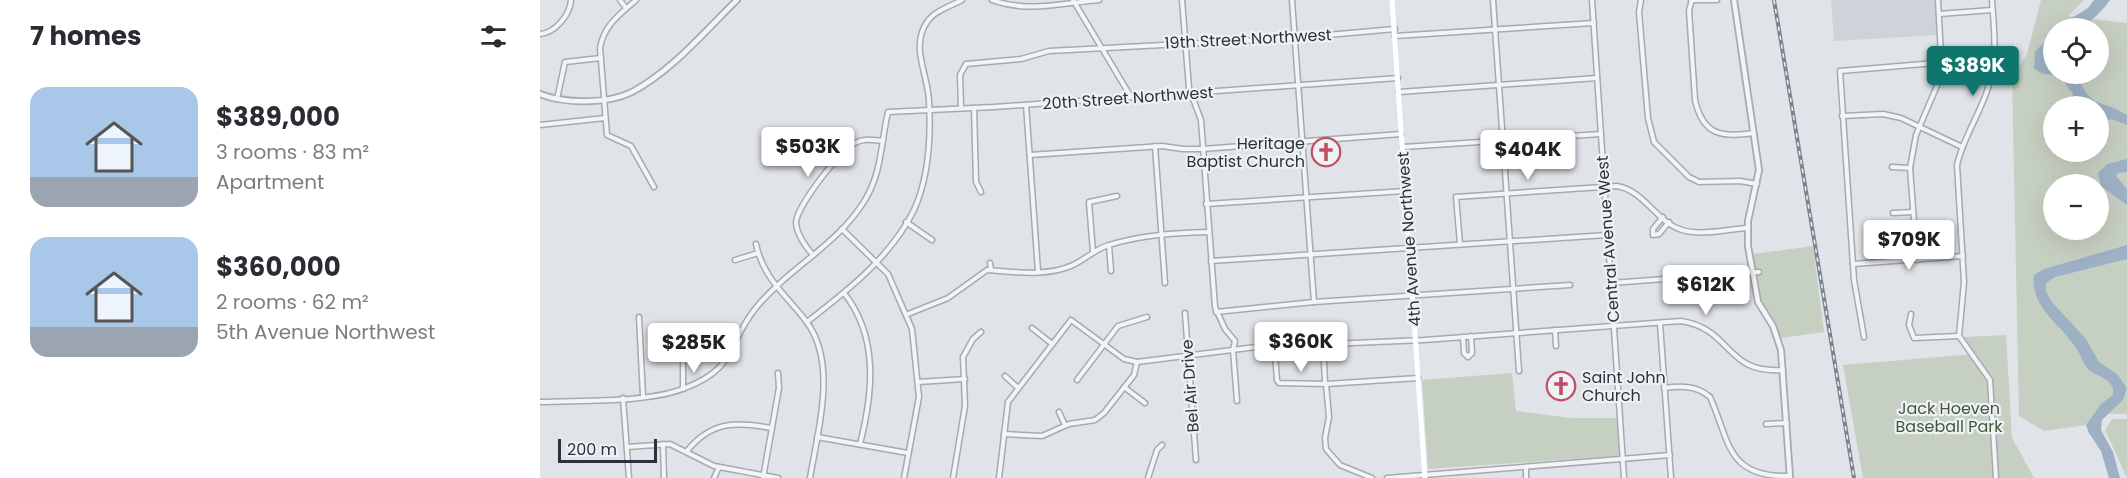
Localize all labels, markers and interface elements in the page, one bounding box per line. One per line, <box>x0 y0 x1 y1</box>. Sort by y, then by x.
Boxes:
text: 7 homes <box>30 18 142 54</box>
map controls <box>2043 18 2109 240</box>
button: locate <box>2043 18 2109 84</box>
icon: filters <box>477 20 510 53</box>
street label: 19th Street Northwest <box>1164 23 1332 55</box>
pin: $389K <box>1931 46 2015 97</box>
text: $389K <box>1941 51 2005 79</box>
street label: 20th Street Northwest <box>1042 81 1214 115</box>
button: + <box>2043 96 2109 162</box>
text: $389,000 <box>216 99 340 135</box>
icon: home <box>78 111 150 183</box>
pin: $503K <box>766 127 850 178</box>
pin: $404K <box>1486 130 1570 181</box>
text: $503K <box>775 132 841 160</box>
place label: Heritage Baptist Church <box>1187 132 1305 173</box>
text: $404K <box>1494 135 1562 163</box>
church icon: Heritage Baptist Church <box>1310 136 1342 168</box>
text: 3 rooms · 83 m² <box>216 138 369 166</box>
street label: 4th Avenue Northwest <box>1391 150 1427 327</box>
street label: Central Avenue West <box>1591 155 1625 323</box>
text: Apartment <box>216 168 324 196</box>
button: − <box>2043 174 2109 240</box>
pin: $709K <box>1867 220 1951 271</box>
text: $709K <box>1877 225 1941 253</box>
text: $360,000 <box>216 249 341 285</box>
icon: home <box>78 261 150 333</box>
pin: $612K <box>1664 265 1748 316</box>
text: $612K <box>1677 270 1735 298</box>
text: 2 rooms · 62 m² <box>216 288 369 316</box>
text: 5th Avenue Northwest <box>216 318 435 346</box>
pin: $360K <box>1259 322 1343 373</box>
pin: $285K <box>652 323 736 374</box>
text: $360K <box>1269 327 1333 355</box>
text: $285K <box>662 328 726 356</box>
street label: Bel Air Drive <box>1175 339 1205 433</box>
place label: Saint John Church <box>1582 366 1666 407</box>
church icon: Saint John Church <box>1545 370 1577 402</box>
park label: Jack Hoeven Baseball Park <box>1896 397 2003 438</box>
scale bar <box>558 436 657 464</box>
text: 200 m <box>567 438 617 461</box>

